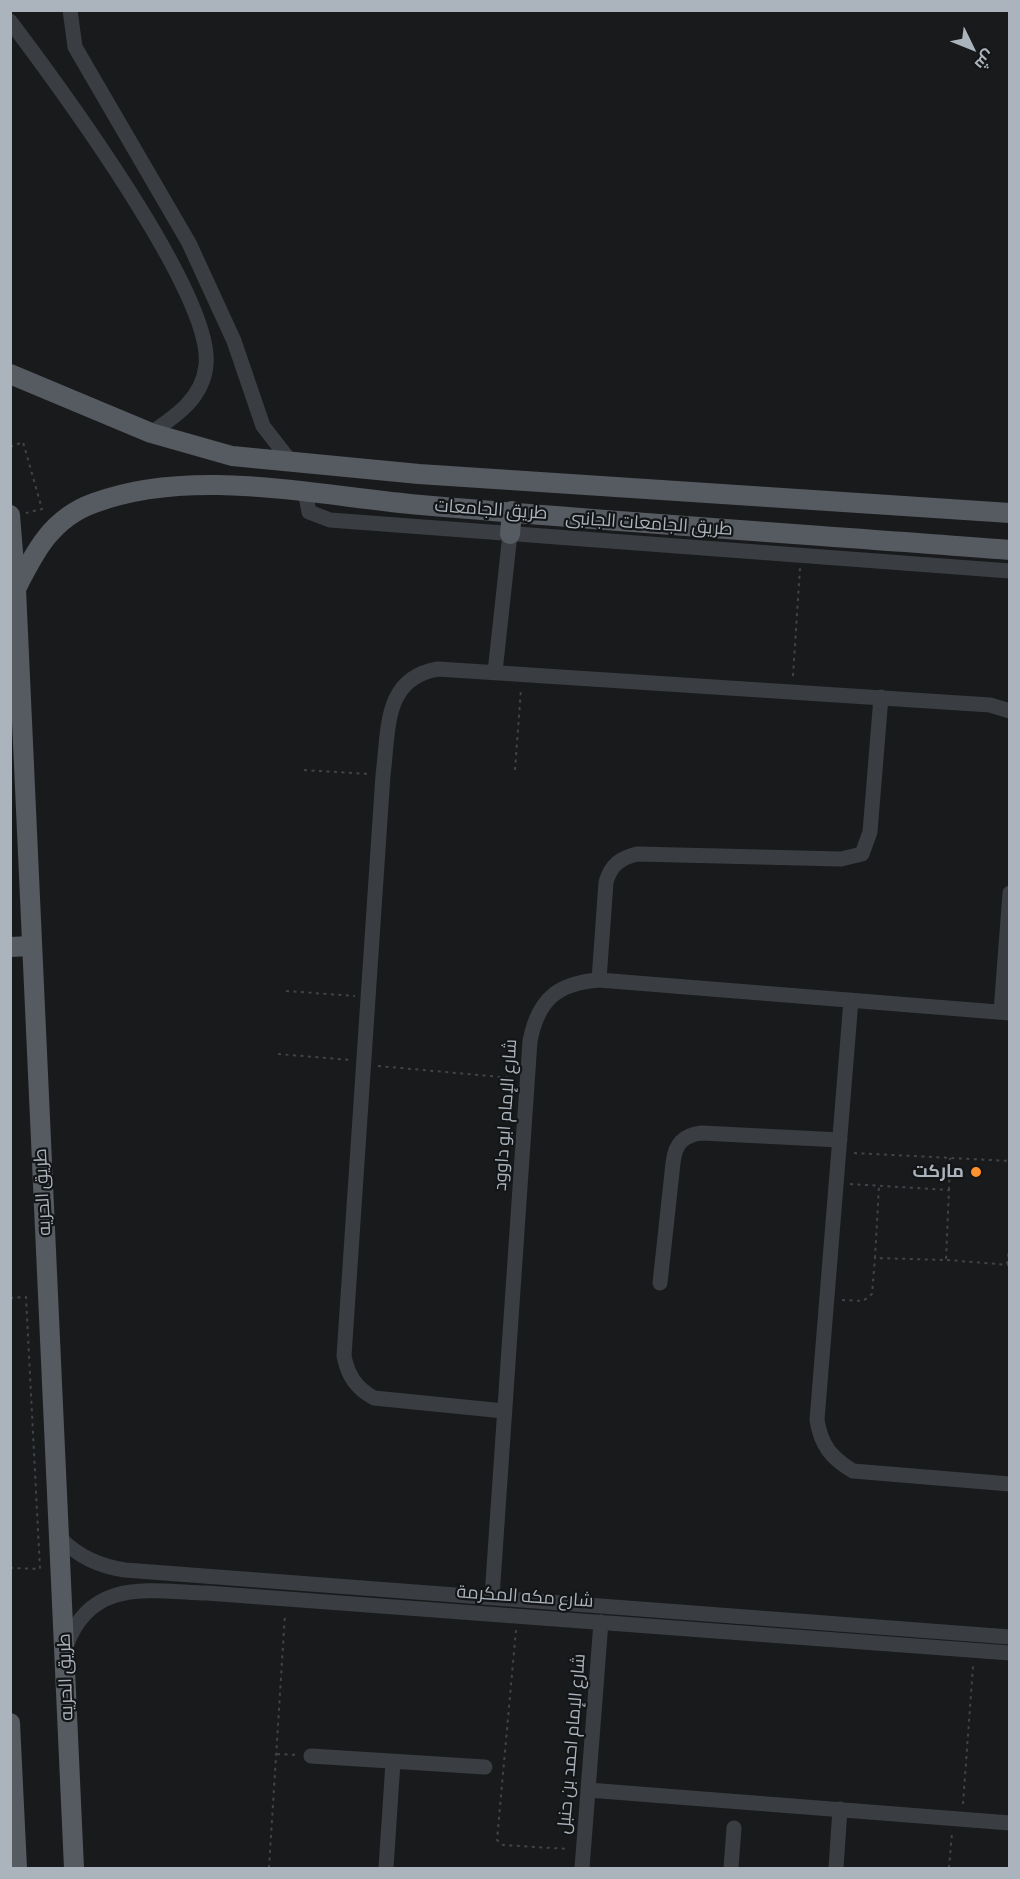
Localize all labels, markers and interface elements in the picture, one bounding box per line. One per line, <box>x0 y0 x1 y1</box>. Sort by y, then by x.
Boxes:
north arrow <box>942 18 1002 78</box>
text: ش <box>970 45 1000 75</box>
street label: طريق الجامعات <box>434 495 548 525</box>
street label: طريق الجامعات الجانبى <box>565 507 733 541</box>
street label: شارع الإمام ابو داوود <box>490 1038 522 1192</box>
street label: طريق الحريه <box>30 1148 56 1236</box>
place label: ماركت <box>912 1161 964 1183</box>
marker: ماركت <box>969 1165 983 1179</box>
street label: شارع مكه المكرمة <box>456 1581 594 1613</box>
street label: طريق الحريه <box>54 1633 78 1721</box>
street label: شارع الإمام احمد بن حنبل <box>553 1653 591 1835</box>

